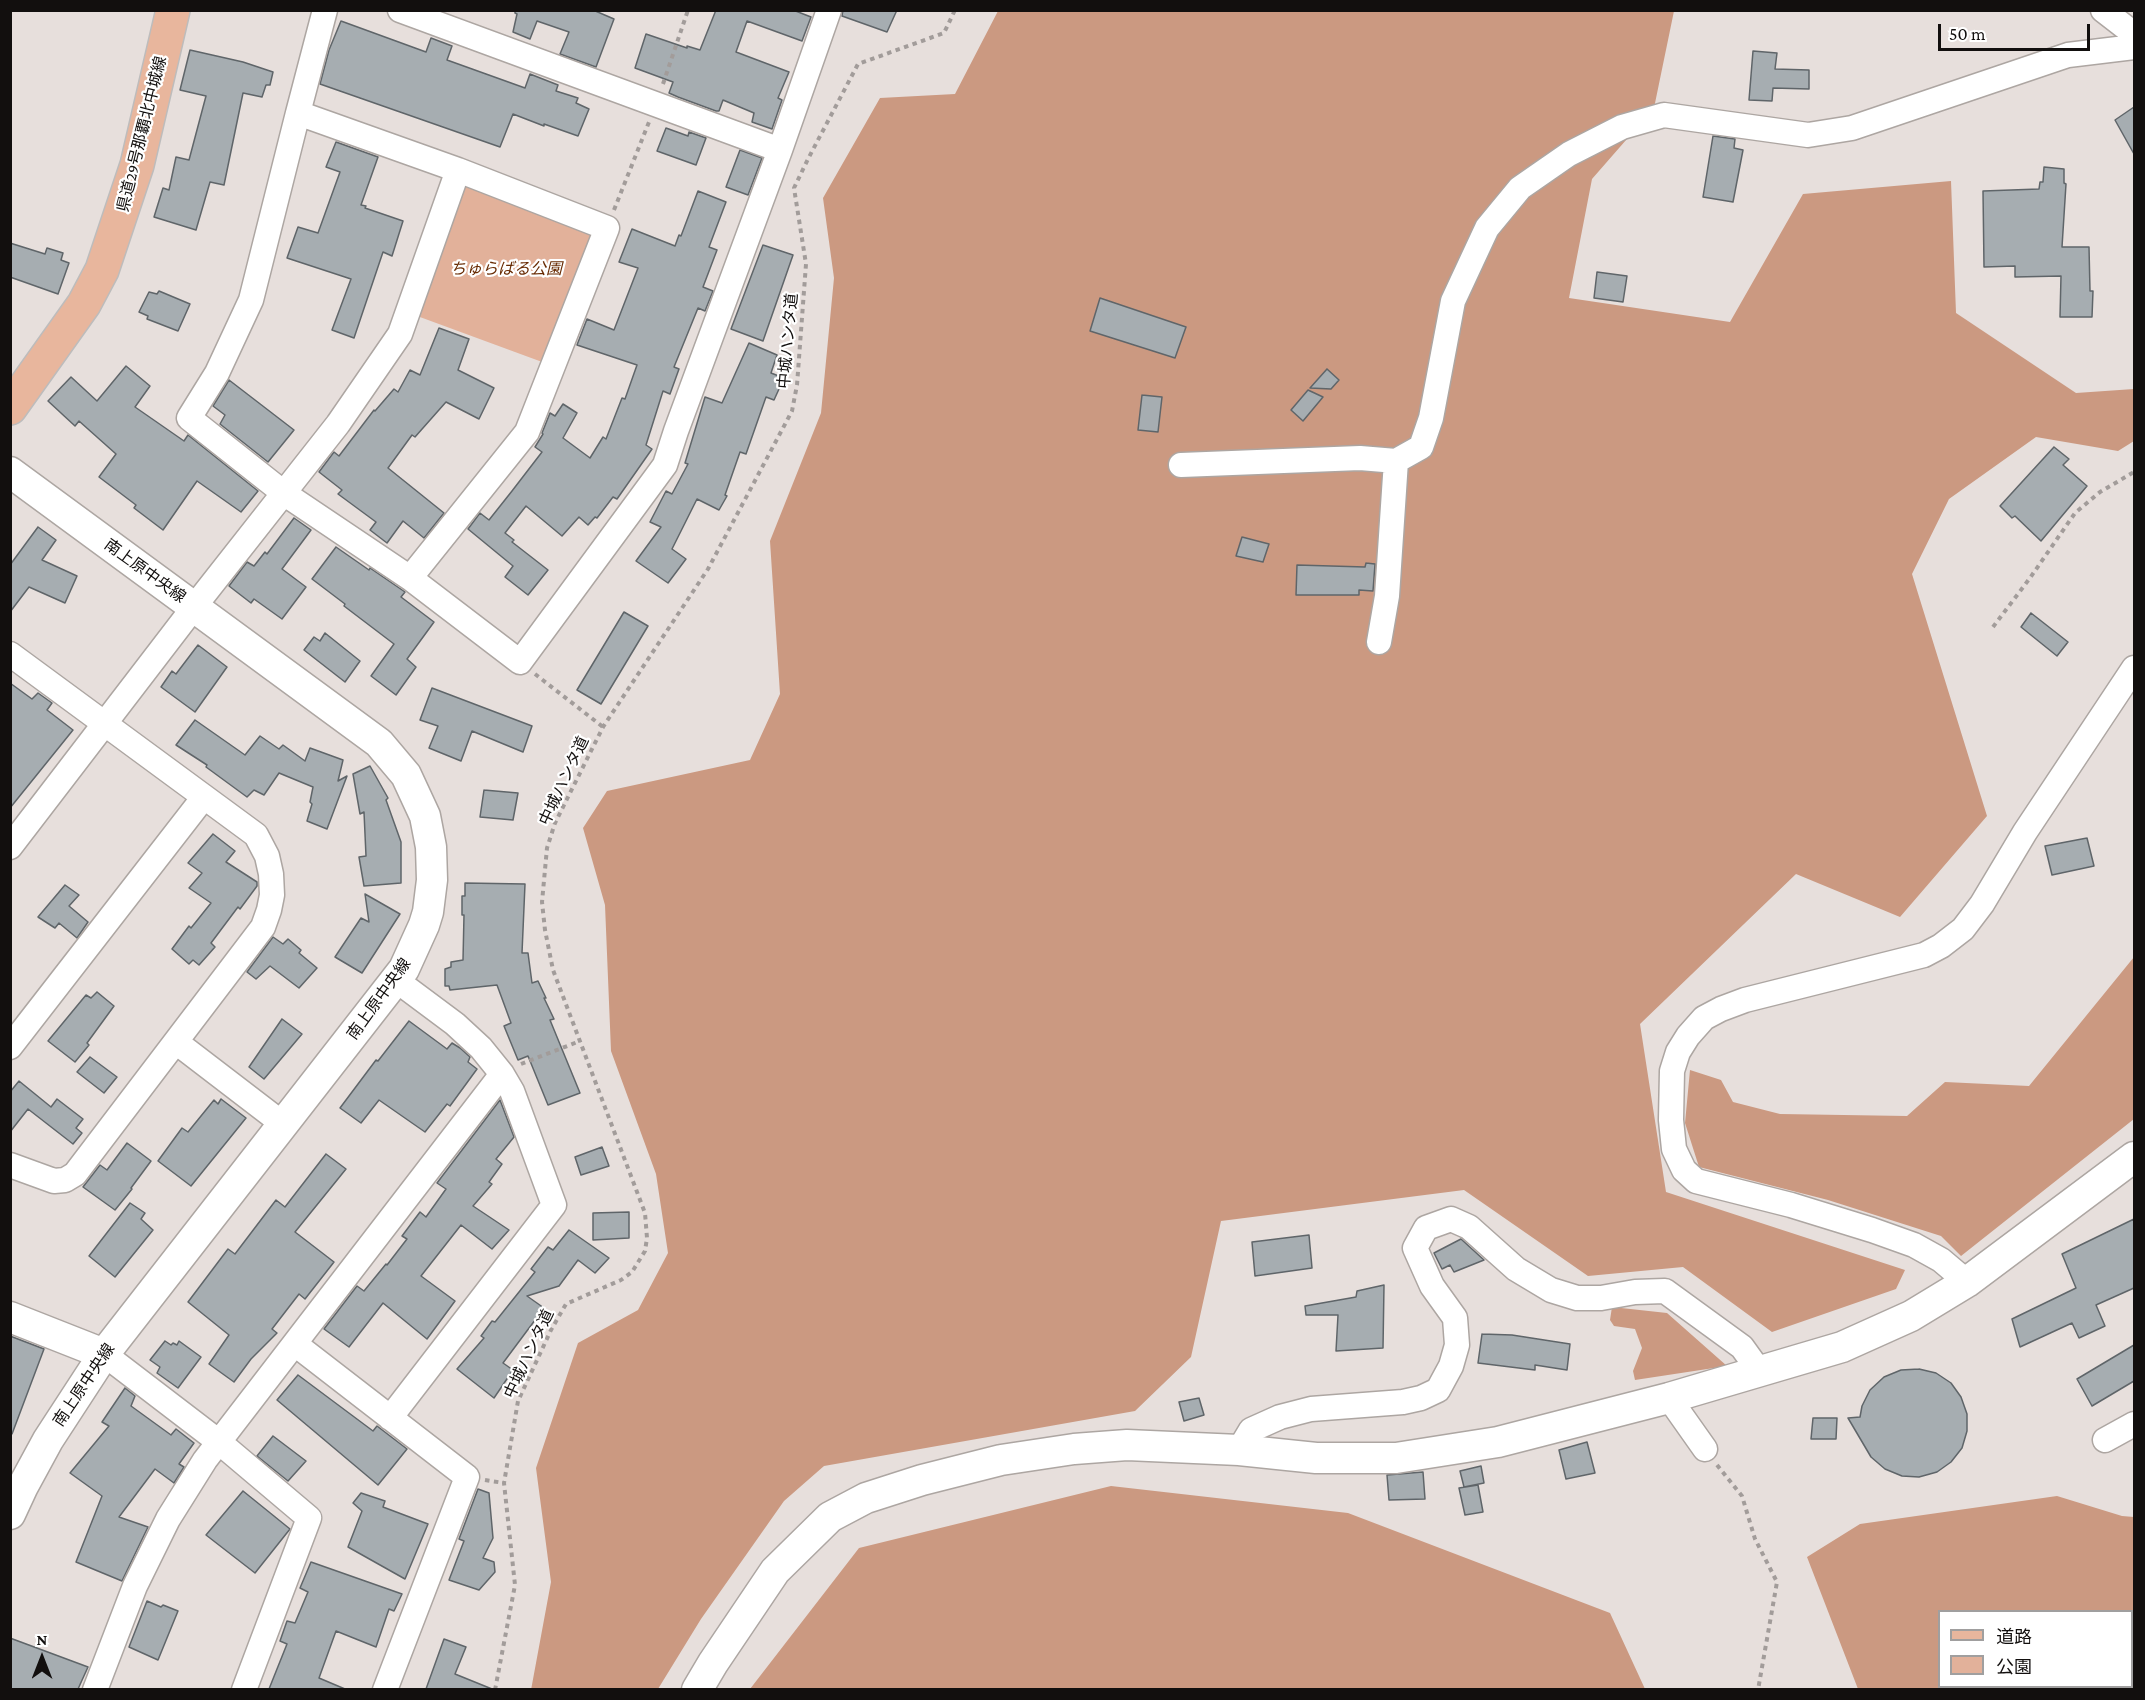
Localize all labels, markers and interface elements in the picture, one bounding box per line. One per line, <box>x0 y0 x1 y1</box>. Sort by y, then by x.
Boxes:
scale bar <box>1941 12 2092 50</box>
text: 50 m <box>1949 24 1986 44</box>
street label: 県道29号那覇北中城線 <box>113 54 171 214</box>
park label: ちゅらばる公園 <box>450 259 562 279</box>
street label: 中城ハンタ道 <box>774 292 802 390</box>
street label: 南上原中央線 <box>101 535 189 607</box>
street label: 中城ハンタ道 <box>535 733 593 829</box>
street label: 南上原中央線 <box>343 955 415 1043</box>
street label: 中城ハンタ道 <box>500 1306 558 1402</box>
street label: 南上原中央線 <box>49 1340 119 1430</box>
legend <box>1938 1610 2133 1688</box>
text: 道路 <box>1996 1627 2032 1647</box>
north arrow <box>12 1628 72 1688</box>
text: N <box>37 1631 47 1648</box>
text: 公園 <box>1996 1657 2032 1677</box>

